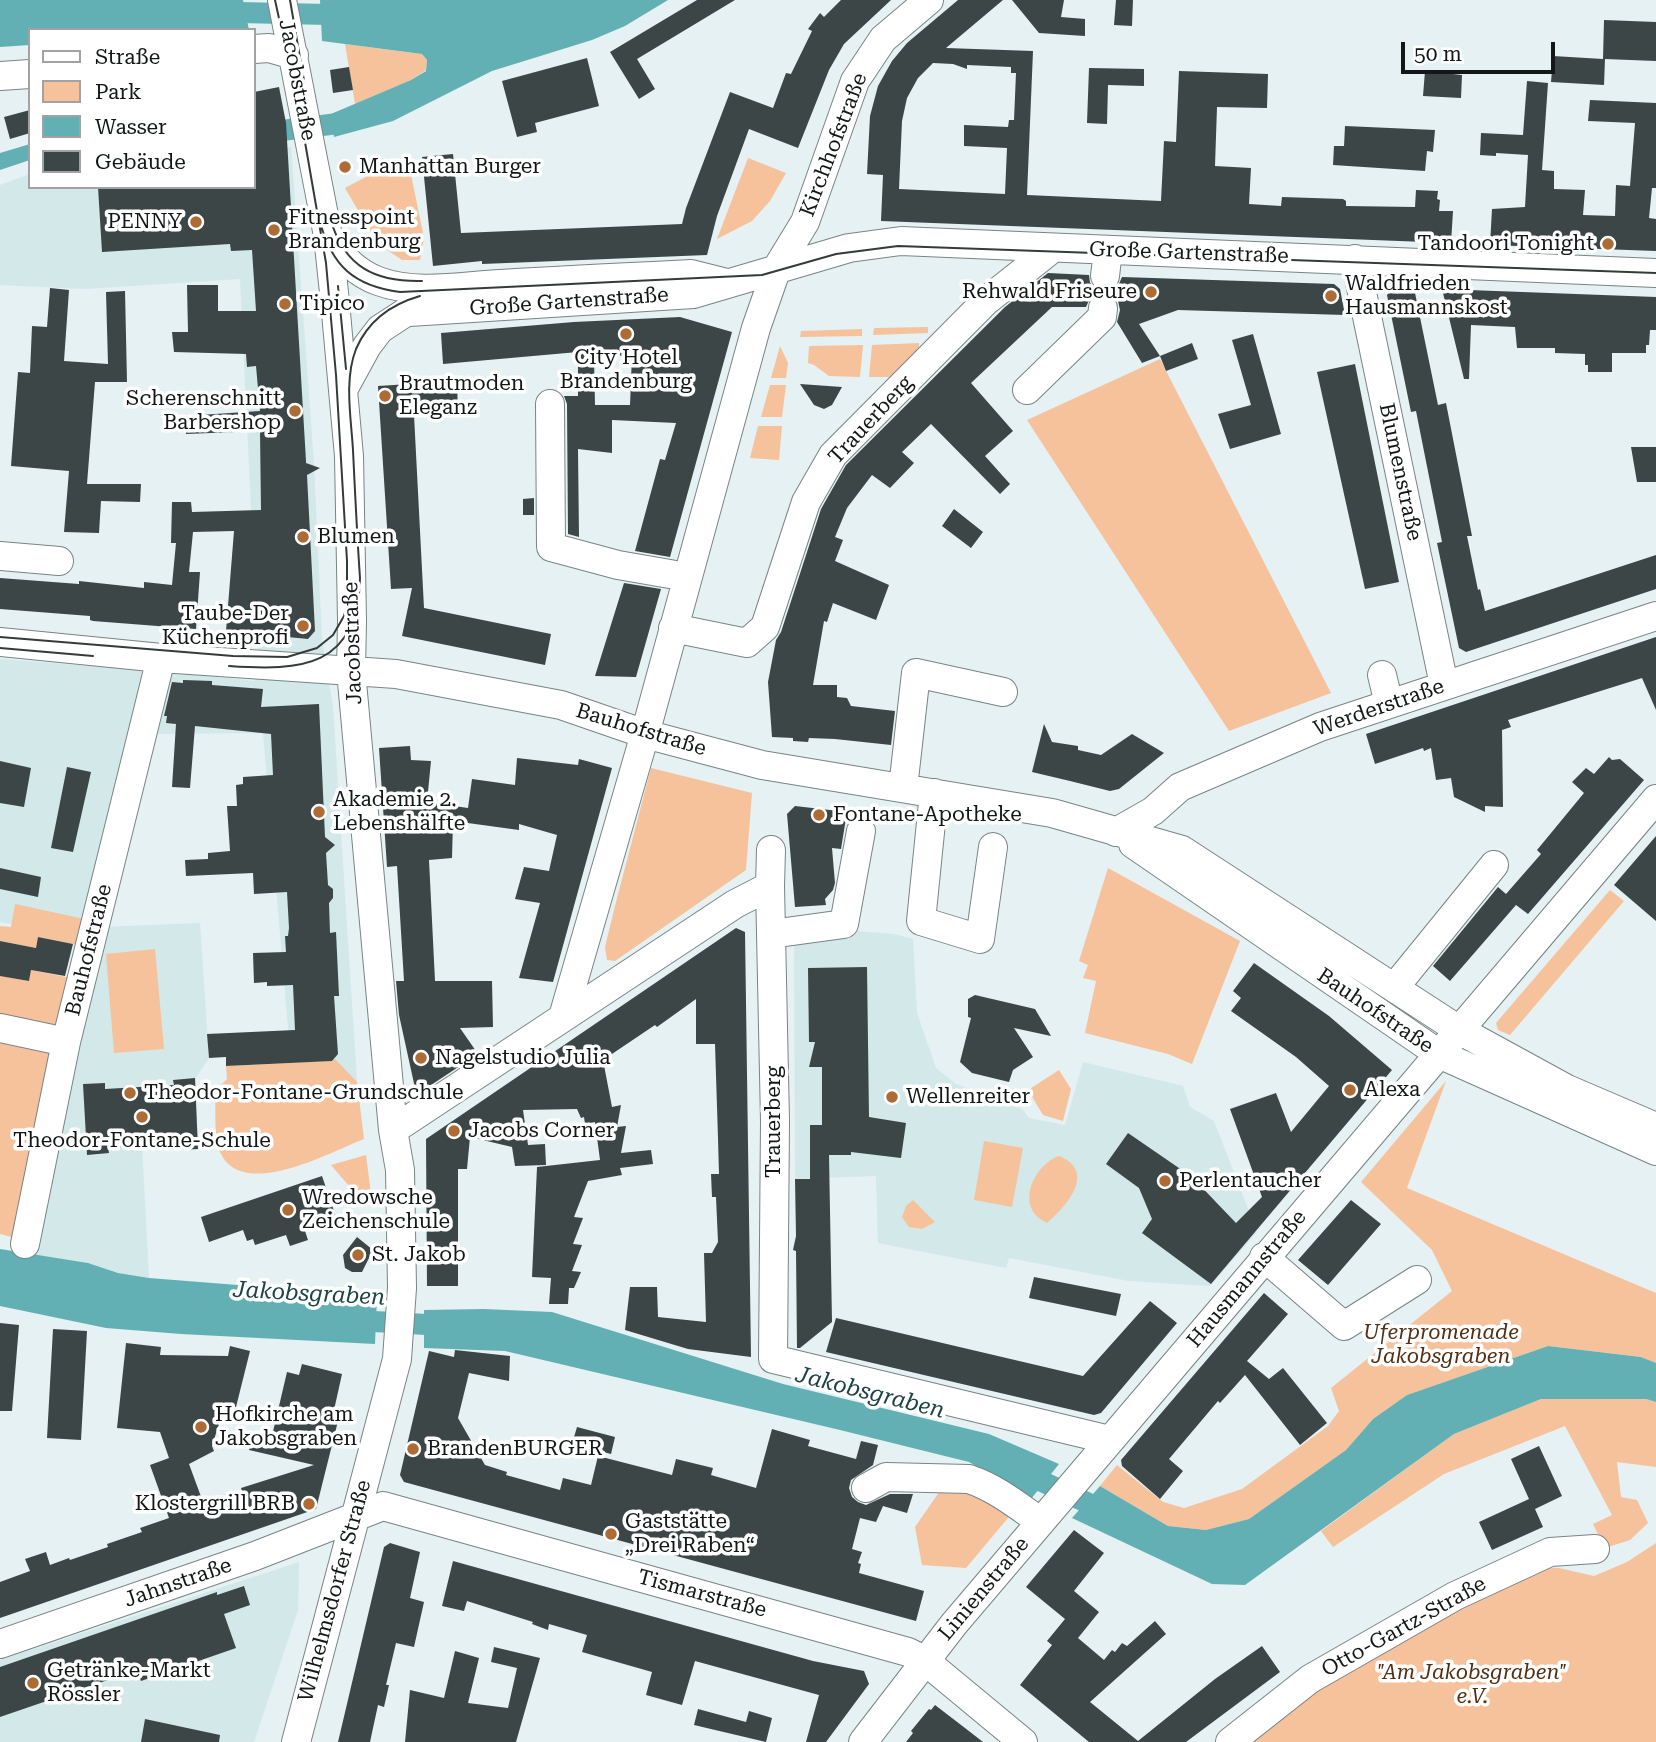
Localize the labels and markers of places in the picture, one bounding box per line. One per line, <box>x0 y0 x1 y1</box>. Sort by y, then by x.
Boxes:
place label: Manhattan Burger <box>359 154 541 180</box>
marker: Manhattan Burger <box>337 159 353 175</box>
place label: Fitnesspoint Brandenburg <box>288 205 421 255</box>
place label: PENNY <box>107 209 182 235</box>
marker: PENNY <box>188 214 204 230</box>
marker: Fitnesspoint Brandenburg <box>266 222 282 238</box>
place label: Tandoori Tonight <box>1417 231 1594 257</box>
marker: Tandoori Tonight <box>1600 236 1616 252</box>
place label: Waldfrieden Hausmannskost <box>1345 271 1508 321</box>
place label: Rehwald Friseure <box>962 279 1137 305</box>
marker: Rehwald Friseure <box>1143 284 1159 300</box>
marker: Waldfrieden Hausmannskost <box>1323 288 1339 304</box>
place label: Tipico <box>299 291 365 317</box>
marker: Tipico <box>277 296 293 312</box>
marker: City Hotel Brandenburg <box>618 326 634 342</box>
place label: City Hotel Brandenburg <box>560 345 692 395</box>
place label: Brautmoden Eleganz <box>399 371 524 421</box>
place label: Scherenschnitt Barbershop <box>126 386 281 436</box>
marker: Brautmoden Eleganz <box>377 388 393 404</box>
marker: Scherenschnitt Barbershop <box>287 403 303 419</box>
place label: Blumen <box>317 524 395 550</box>
marker: Blumen <box>295 529 311 545</box>
place label: Taube-Der Küchenprofi <box>162 601 289 651</box>
marker: Taube-Der Küchenprofi <box>295 618 311 634</box>
place label: Akademie 2. Lebenshälfte <box>333 787 465 837</box>
place label: Fontane-Apotheke <box>833 802 1022 828</box>
marker: Akademie 2. Lebenshälfte <box>311 804 327 820</box>
marker: Fontane-Apotheke <box>811 807 827 823</box>
place label: Nagelstudio Julia <box>435 1045 611 1071</box>
marker: Nagelstudio Julia <box>413 1050 429 1066</box>
place label: Alexa <box>1364 1077 1420 1103</box>
place label: Theodor-Fontane-Grundschule <box>144 1080 463 1106</box>
marker: Alexa <box>1342 1082 1358 1098</box>
place label: Wellenreiter <box>906 1084 1030 1110</box>
marker: Theodor-Fontane-Grundschule <box>122 1085 138 1101</box>
marker: Wellenreiter <box>884 1089 900 1105</box>
marker: Theodor-Fontane-Schule <box>134 1109 150 1125</box>
place label: Jacobs Corner <box>468 1118 614 1144</box>
marker: Jacobs Corner <box>446 1123 462 1139</box>
place label: Theodor-Fontane-Schule <box>13 1128 271 1154</box>
place label: Perlentaucher <box>1179 1168 1321 1194</box>
marker: Perlentaucher <box>1157 1173 1173 1189</box>
place label: Wredowsche Zeichenschule <box>302 1185 450 1235</box>
marker: Wredowsche Zeichenschule <box>280 1202 296 1218</box>
place label: St. Jakob <box>372 1242 466 1268</box>
marker: St. Jakob <box>350 1247 366 1263</box>
place label: Hofkirche am Jakobsgraben <box>215 1402 357 1452</box>
marker: Hofkirche am Jakobsgraben <box>193 1419 209 1435</box>
place label: BrandenBURGER <box>427 1436 602 1462</box>
marker: BrandenBURGER <box>405 1441 421 1457</box>
place label: Klostergrill BRB <box>135 1491 295 1517</box>
marker: Klostergrill BRB <box>301 1496 317 1512</box>
place label: Gaststätte „Drei Raben“ <box>625 1509 755 1559</box>
marker: Gaststätte „Drei Raben“ <box>603 1526 619 1542</box>
place label: Getränke-Markt Rössler <box>47 1658 211 1708</box>
marker: Getränke-Markt Rössler <box>25 1675 41 1691</box>

